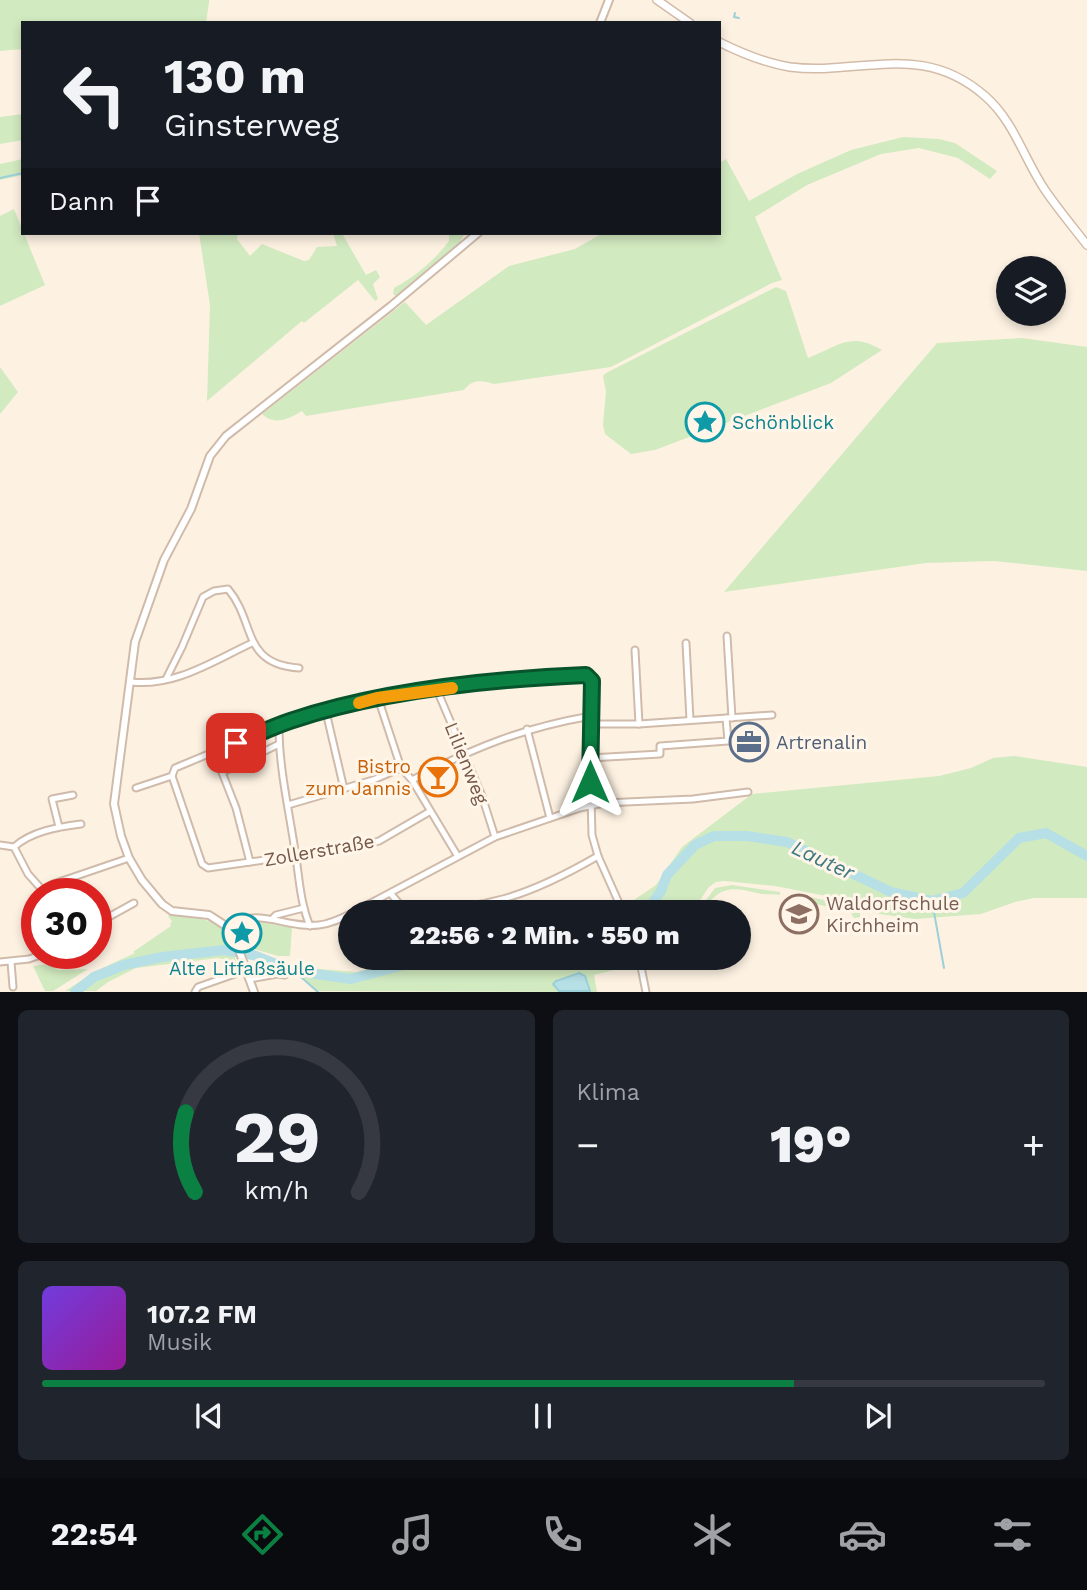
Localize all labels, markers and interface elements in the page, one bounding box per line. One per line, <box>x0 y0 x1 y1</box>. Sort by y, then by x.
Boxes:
text: 130 m <box>164 47 306 105</box>
icon: left <box>49 49 140 140</box>
text: Ginsterweg <box>164 106 339 144</box>
icon: arrive <box>129 182 167 220</box>
text: Dann <box>49 186 115 216</box>
map controls <box>996 256 1066 326</box>
button: layers <box>996 256 1066 326</box>
place icon: Schönblick <box>684 401 726 443</box>
place label: Schönblick <box>732 411 834 434</box>
pin <box>206 713 266 773</box>
street label: Lilienweg <box>440 719 494 808</box>
office icon: Artrenalin <box>728 721 770 763</box>
icon: arrive <box>217 724 255 762</box>
place label: Artrenalin <box>776 731 867 754</box>
position arrow <box>553 745 627 819</box>
place label: Bistro zum Jannis <box>305 755 411 800</box>
bar icon: Bistro zum Jannis <box>417 756 459 798</box>
street label: Zollerstraße <box>262 829 376 872</box>
water label: Lauter <box>788 834 859 885</box>
speed limit sign: 30 <box>21 878 112 969</box>
place label: Waldorfschule Kirchheim <box>826 892 960 937</box>
school or university icon: Waldorfschule Kirchheim <box>778 893 820 935</box>
place icon: Alte Litfaßsäule <box>221 912 263 954</box>
text: 22:56 · 2 Min. · 550 m <box>409 920 680 950</box>
place label: Alte Litfaßsäule <box>169 957 315 980</box>
text: Klima <box>577 1079 640 1106</box>
text: 29 <box>232 1095 320 1181</box>
text: 19° <box>770 1114 852 1175</box>
text: − <box>577 1123 599 1167</box>
text: + <box>1022 1123 1045 1167</box>
text: km/h <box>244 1176 308 1205</box>
text: 107.2 FM <box>147 1299 257 1329</box>
text: Musik <box>147 1329 212 1356</box>
icon: previous <box>190 1397 228 1435</box>
icon: pause <box>524 1397 562 1435</box>
icon: next <box>859 1397 897 1435</box>
icon: directions <box>238 1510 287 1559</box>
icon: music <box>388 1510 437 1559</box>
icon: phone <box>538 1510 587 1559</box>
icon: climate <box>688 1510 737 1559</box>
icon: car <box>838 1510 887 1559</box>
icon: filters <box>988 1510 1037 1559</box>
text: 22:54 <box>50 1515 138 1553</box>

